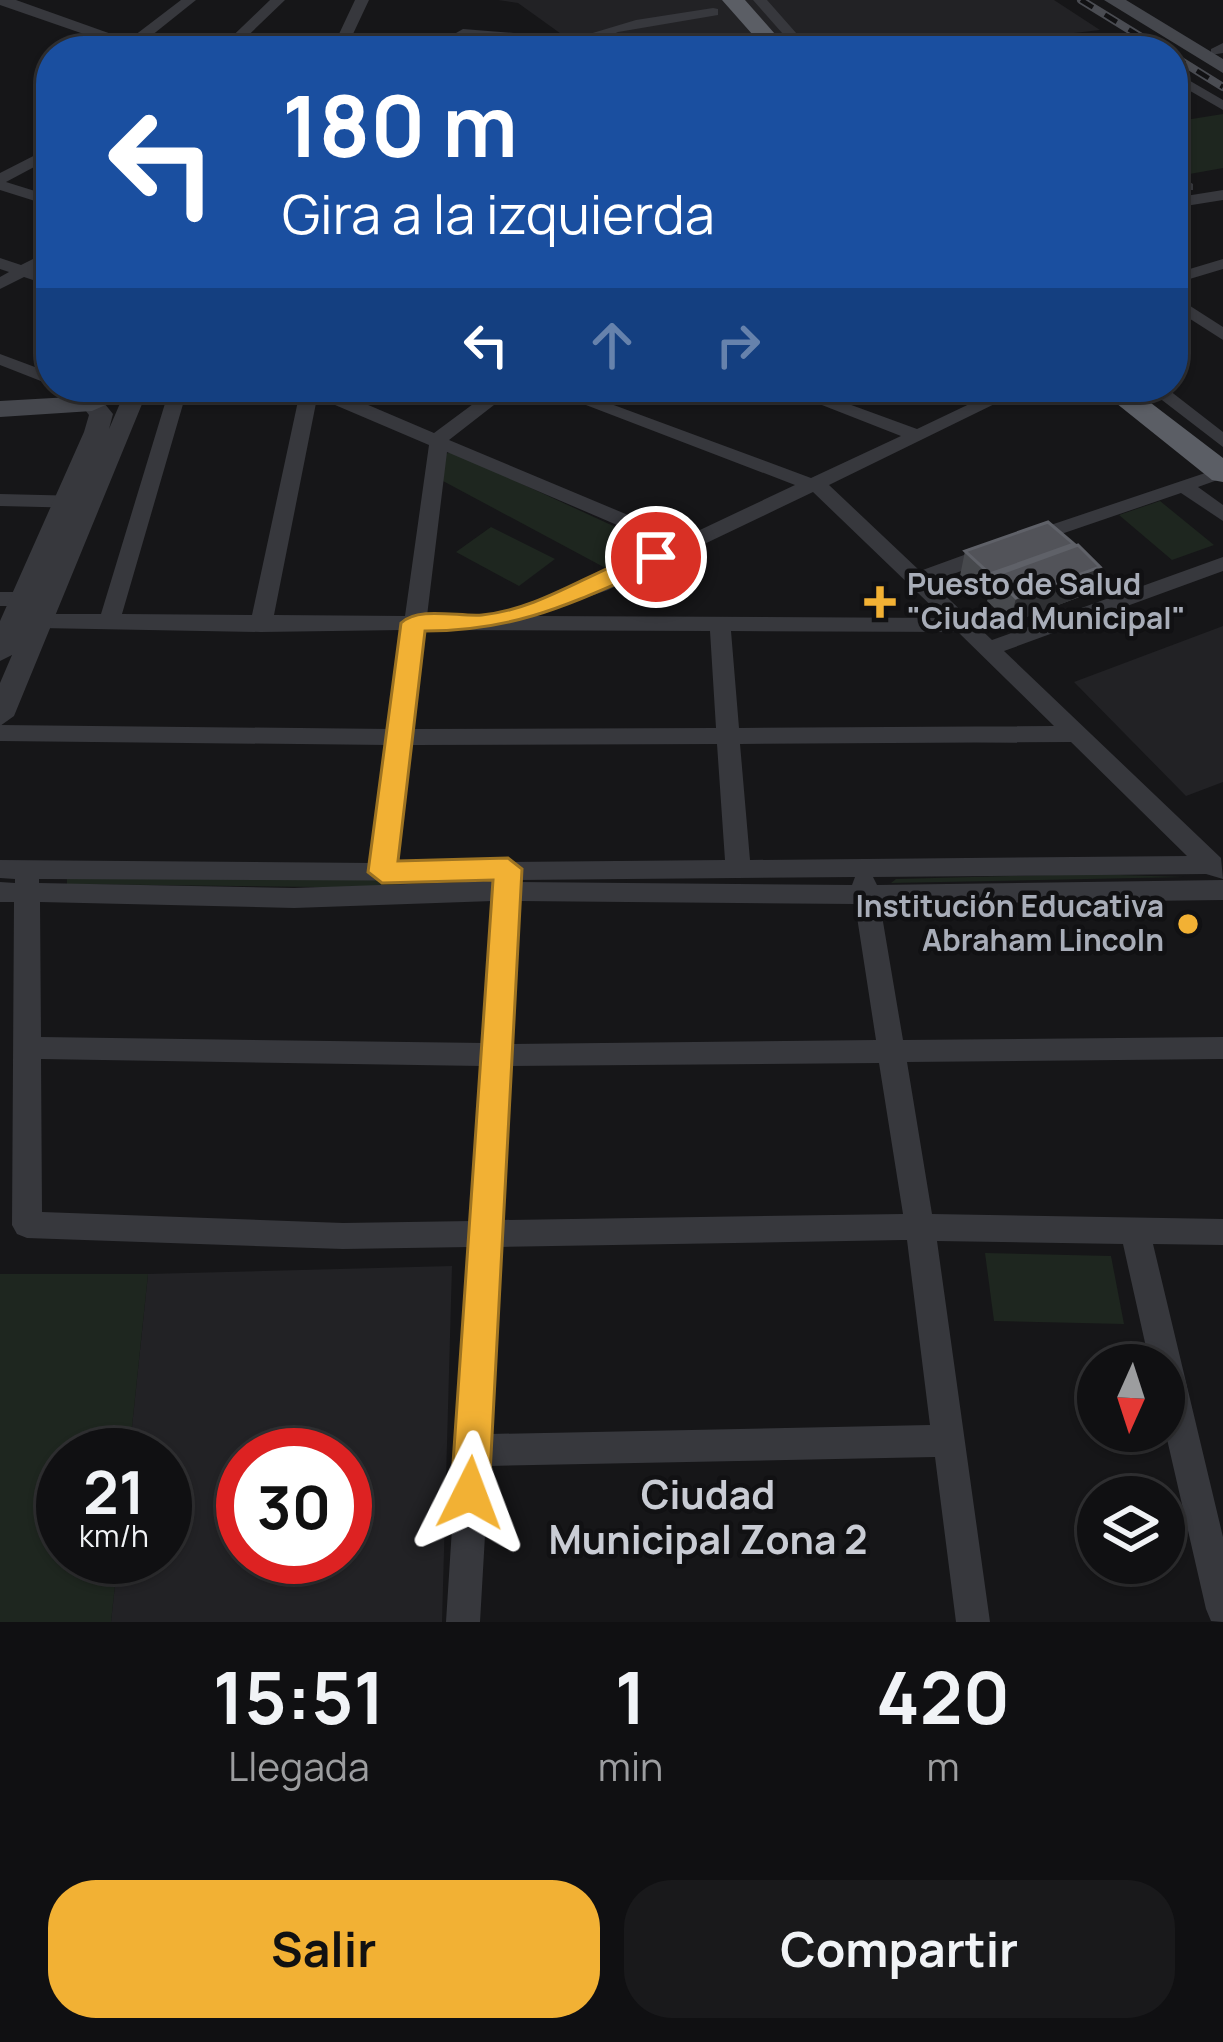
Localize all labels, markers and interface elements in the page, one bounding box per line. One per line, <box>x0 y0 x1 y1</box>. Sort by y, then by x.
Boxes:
text: 180 m <box>282 67 518 182</box>
icon: left <box>84 84 240 240</box>
text: Gira a la izquierda <box>282 176 715 250</box>
icon: left <box>453 312 519 378</box>
icon: ahead <box>579 312 645 378</box>
icon: right <box>705 312 771 378</box>
pin <box>605 506 707 608</box>
icon: arrive <box>623 524 689 590</box>
place label: Puesto de Salud "Ciudad Municipal" <box>907 563 1186 638</box>
marker: Puesto de Salud "Ciudad Municipal" <box>864 586 896 618</box>
place label: Institución Educativa Abraham Lincoln <box>855 885 1164 960</box>
marker: Institución Educativa Abraham Lincoln <box>1175 911 1201 937</box>
north arrow <box>1077 1344 1185 1452</box>
map controls <box>1077 1344 1185 1584</box>
speed limit sign: 30 <box>216 1428 372 1584</box>
position arrow <box>407 1430 533 1556</box>
text: 21 <box>83 1450 145 1532</box>
district label: Ciudad Municipal Zona 2 <box>549 1467 867 1566</box>
button: layers <box>1077 1476 1185 1584</box>
text: km/h <box>79 1515 149 1556</box>
text: 15:51 <box>213 1647 385 1746</box>
text: 1 <box>615 1647 646 1746</box>
text: 420 <box>876 1647 1010 1746</box>
text: Llegada <box>228 1739 370 1793</box>
text: min <box>598 1739 663 1793</box>
text: m <box>927 1739 960 1793</box>
button: Salir <box>48 1880 600 2018</box>
button: Compartir <box>624 1880 1175 2018</box>

